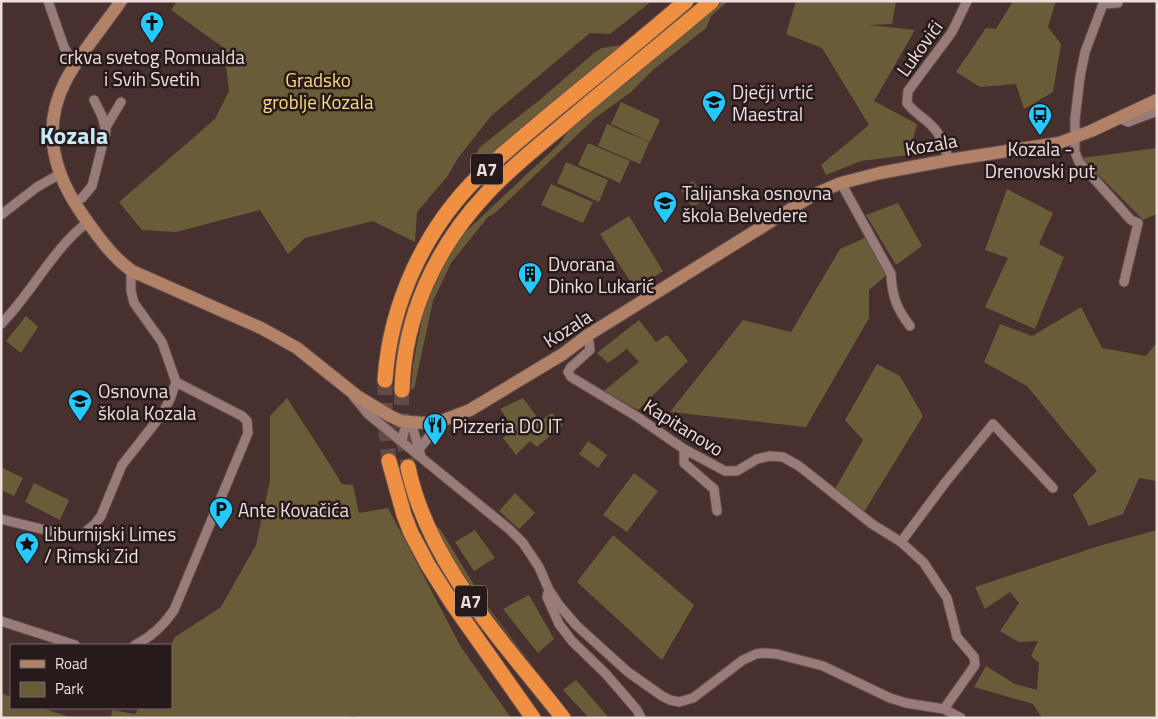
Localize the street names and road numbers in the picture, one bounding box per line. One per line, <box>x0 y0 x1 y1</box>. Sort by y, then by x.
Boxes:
street label: Lukovići <box>889 14 949 82</box>
street label: Kozala <box>903 125 960 163</box>
road number: A7 <box>471 153 503 184</box>
street label: Kozala <box>537 301 597 354</box>
street label: Kapitanovo <box>638 391 730 463</box>
road number: A7 <box>455 586 487 616</box>

